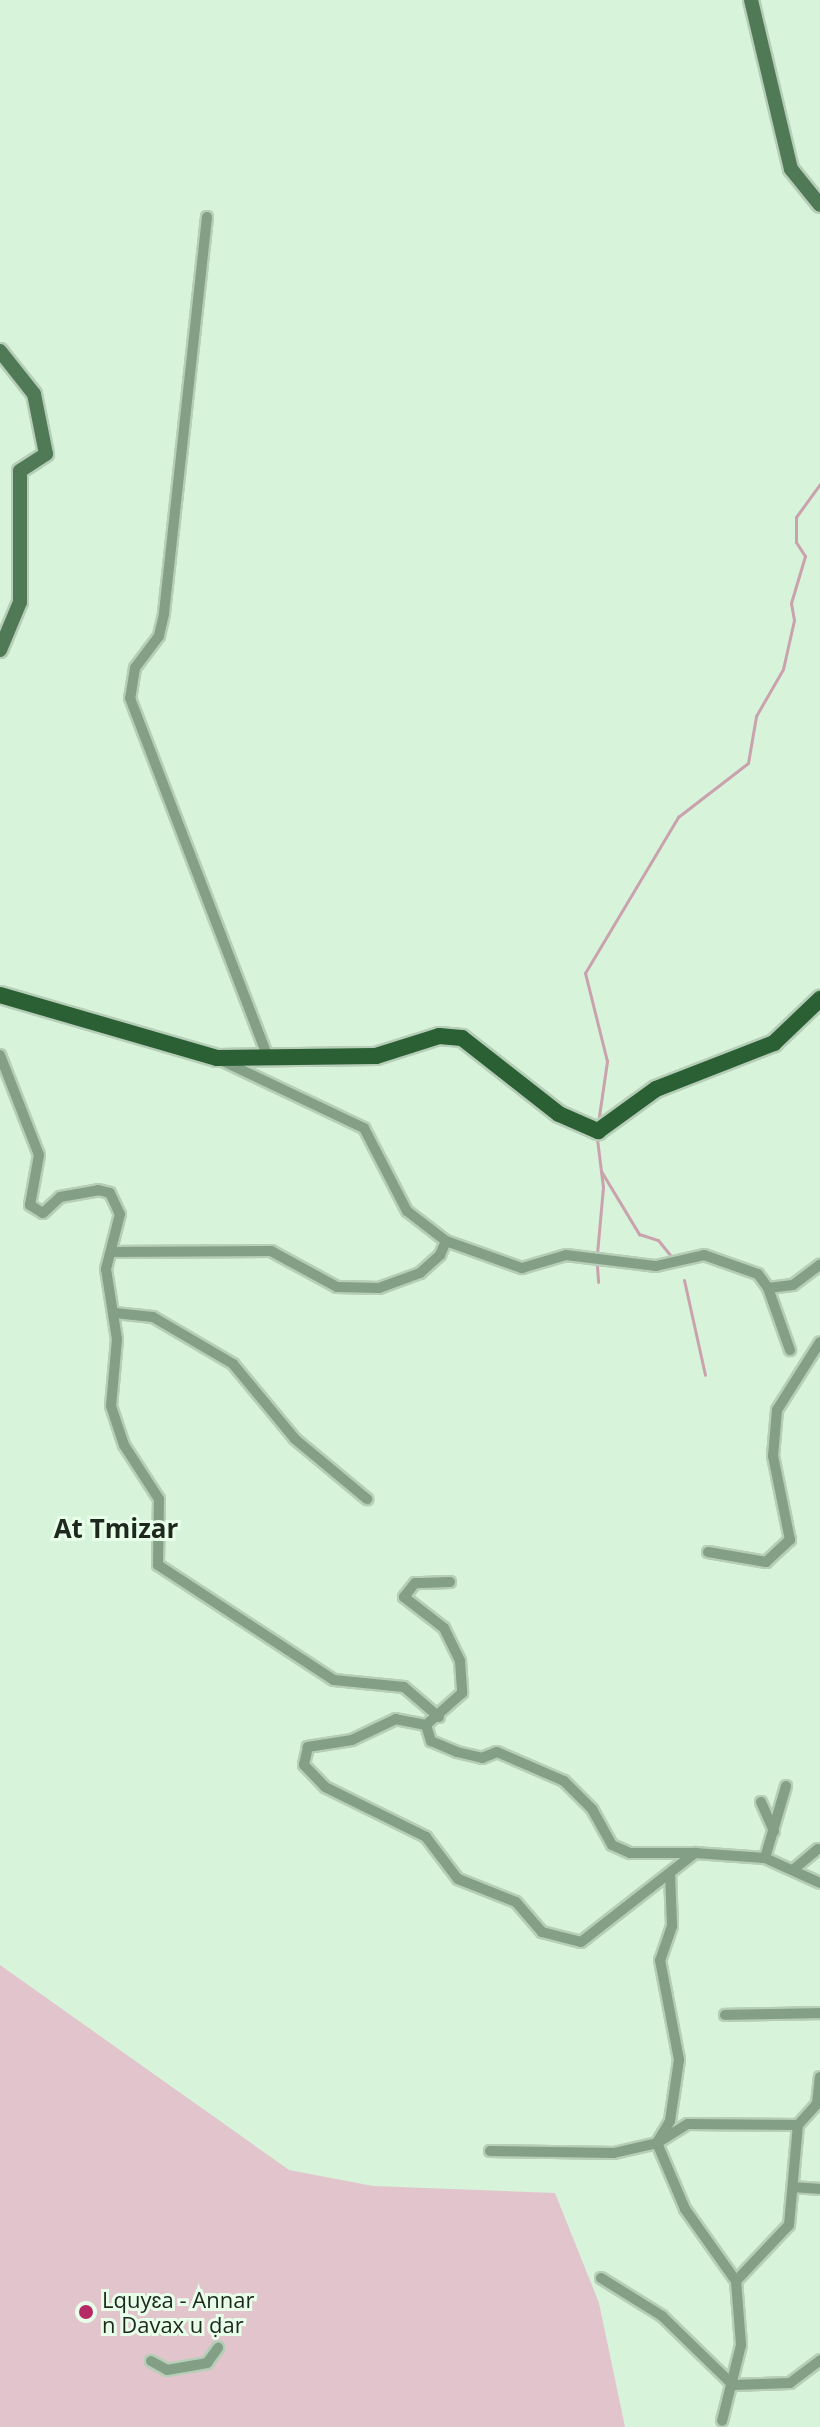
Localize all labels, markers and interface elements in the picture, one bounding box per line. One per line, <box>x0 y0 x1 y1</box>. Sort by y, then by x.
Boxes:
district label: At Tmizar <box>54 1513 178 1545</box>
place label: Lquyɛa - Annar n Davax u ḍar <box>102 2286 254 2338</box>
marker: Lquyɛa - Annar n Davax u ḍar <box>77 2303 95 2321</box>

